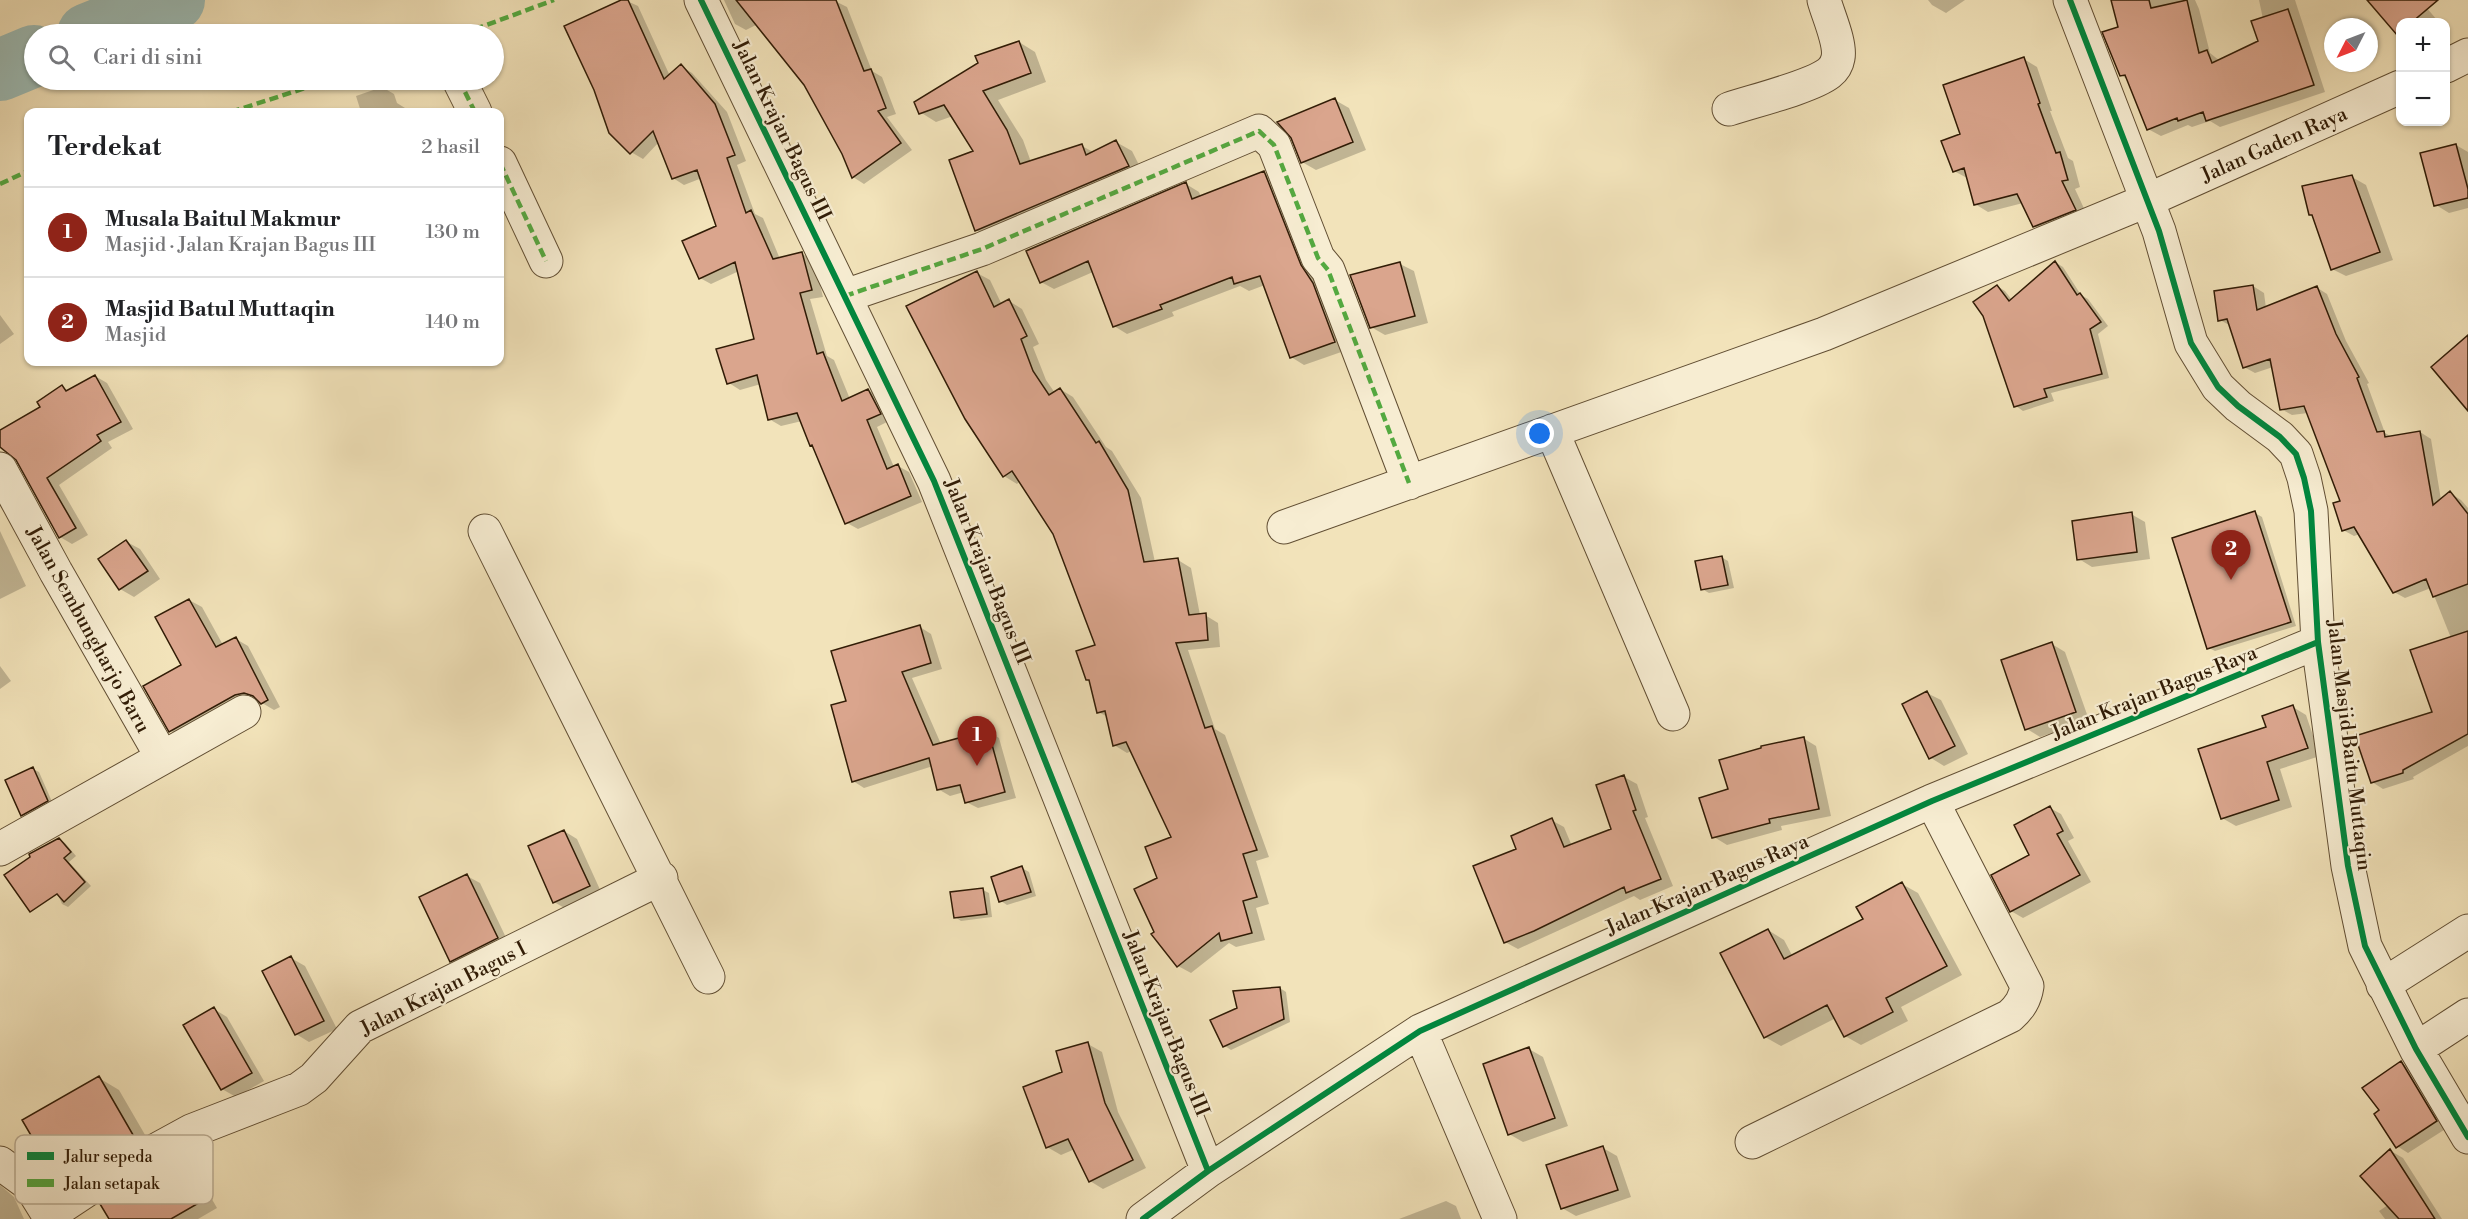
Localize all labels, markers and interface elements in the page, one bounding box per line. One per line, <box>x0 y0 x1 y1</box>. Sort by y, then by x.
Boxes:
north arrow <box>2324 18 2378 72</box>
map controls <box>2396 18 2450 126</box>
button: + <box>2396 18 2450 72</box>
search box <box>24 24 504 90</box>
street label: Jalan Krajan Bagus III <box>727 35 836 226</box>
icon: search <box>45 41 78 74</box>
text: Cari di sini <box>93 44 203 71</box>
button: − <box>2396 72 2450 126</box>
street label: Jalan Gaden Raya <box>2197 102 2352 189</box>
text: Terdekat <box>48 131 161 163</box>
text: 2 hasil <box>421 135 480 160</box>
text: Musala Baitul Makmur <box>105 206 341 233</box>
text: 1 <box>63 220 72 245</box>
text: 130 m <box>425 220 480 245</box>
text: Masjid · Jalan Krajan Bagus III <box>105 233 376 258</box>
text: Masjid Batul Muttaqin <box>105 296 335 323</box>
text: 2 <box>61 310 74 335</box>
text: 140 m <box>425 310 480 335</box>
text: Masjid <box>105 323 166 348</box>
your location <box>1525 419 1554 448</box>
street label: Jalan Krajan Bagus III <box>938 474 1035 668</box>
street label: Jalan Sembungharjo Baru <box>20 521 155 738</box>
pin: 2 <box>2212 530 2250 580</box>
street label: Jalan Masjid Baitu Muttaqin <box>2321 617 2376 872</box>
street label: Jalan Krajan Bagus Raya <box>2047 640 2262 746</box>
pin: 1 <box>958 716 996 766</box>
street label: Jalan Krajan Bagus Raya <box>1601 829 1814 942</box>
street label: Jalan Krajan Bagus III <box>1117 926 1214 1120</box>
street label: Jalan Krajan Bagus I <box>356 936 531 1042</box>
legend <box>15 1135 213 1204</box>
text: Jalur sepeda <box>63 1147 153 1167</box>
text: Jalan setapak <box>63 1174 161 1194</box>

